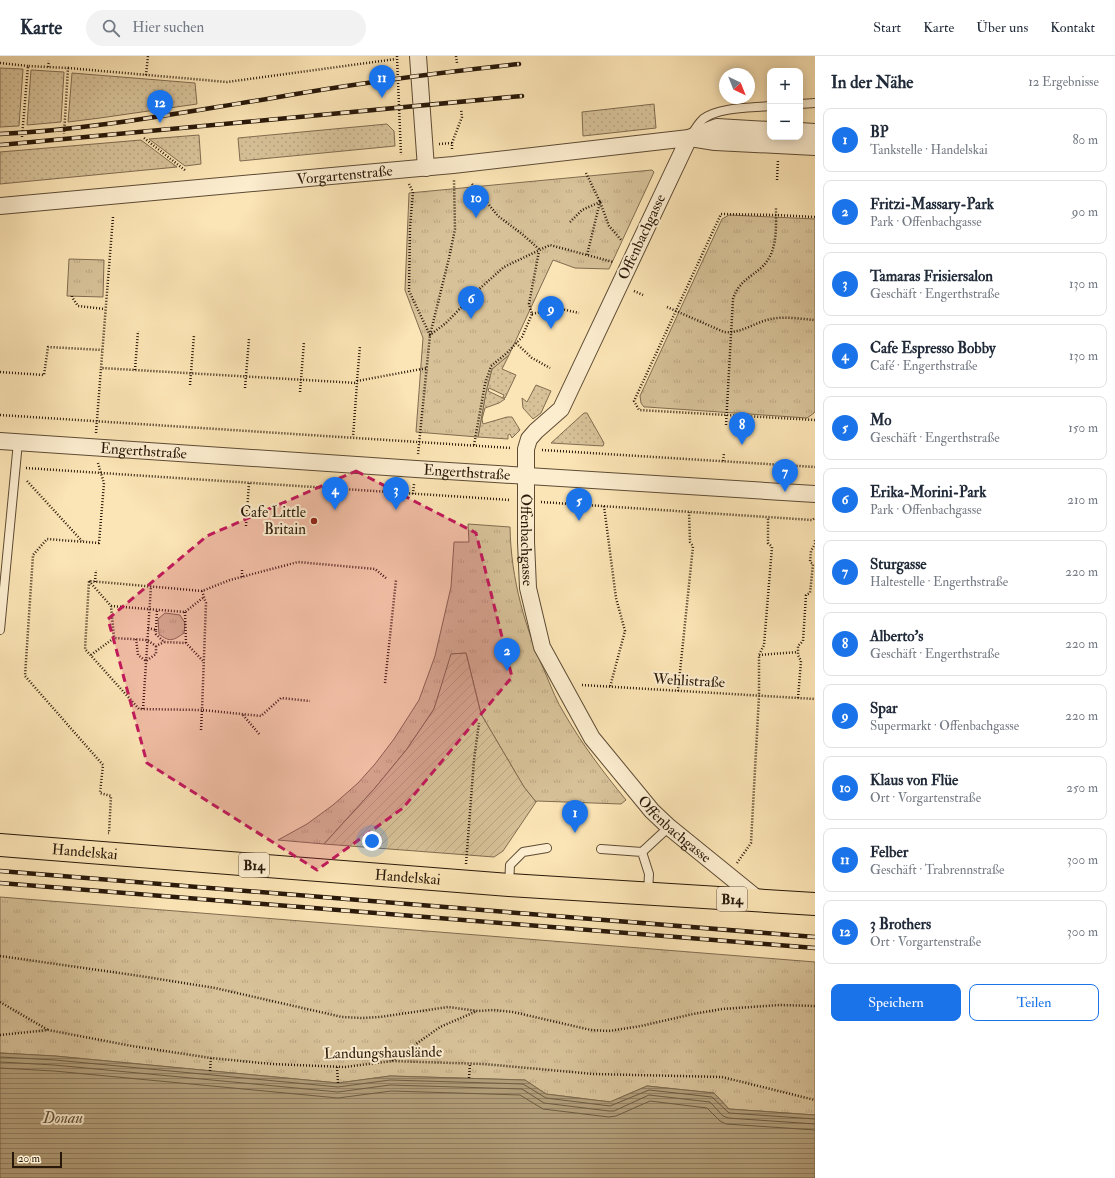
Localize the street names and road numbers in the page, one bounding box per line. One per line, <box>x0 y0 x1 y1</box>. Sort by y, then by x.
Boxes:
street label: Vorgartenstraße <box>296 161 393 189</box>
street label: Offenbachgasse <box>614 191 670 283</box>
street label: Engerthstraße <box>100 438 188 463</box>
street label: Engerthstraße <box>423 460 511 484</box>
street label: Offenbachgasse <box>517 494 537 586</box>
street label: Wehlistraße <box>652 670 725 692</box>
street label: Offenbachgasse <box>634 792 715 867</box>
street label: Handelskai <box>51 840 118 864</box>
road number: B14 <box>239 853 269 877</box>
street label: Handelskai <box>374 865 441 889</box>
road number: B14 <box>717 887 747 911</box>
street label: Landungshauslände <box>324 1042 442 1064</box>

